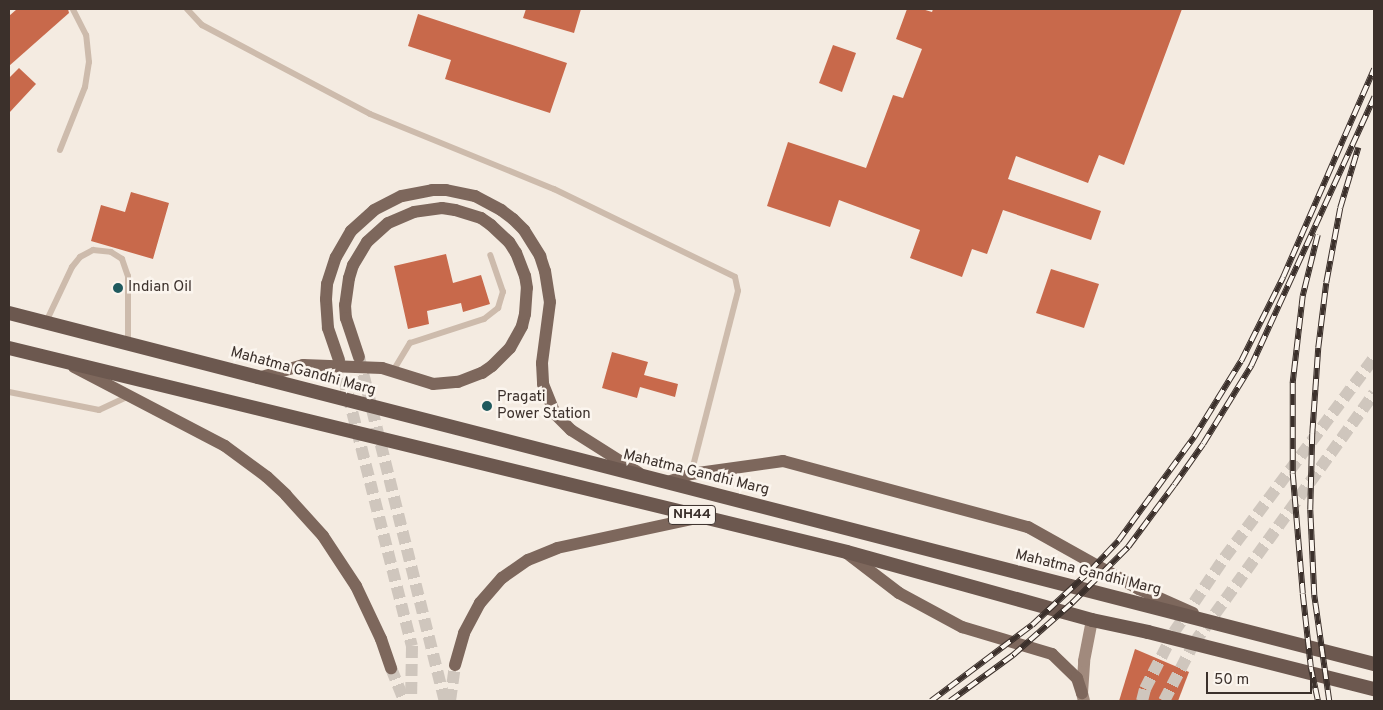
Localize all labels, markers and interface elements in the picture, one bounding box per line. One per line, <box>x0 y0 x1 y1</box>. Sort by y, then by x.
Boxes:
place label: Indian Oil <box>128 279 192 297</box>
marker: Indian Oil <box>112 282 124 294</box>
street label: Mahatma Gandhi Marg <box>228 344 378 400</box>
place label: Pragati Power Station <box>497 388 591 423</box>
marker: Pragati Power Station <box>481 400 493 412</box>
street label: Mahatma Gandhi Marg <box>621 446 771 500</box>
road number: NH44 <box>667 504 717 526</box>
street label: Mahatma Gandhi Marg <box>1013 546 1163 600</box>
scale bar <box>1208 662 1314 694</box>
text: 50 m <box>1214 671 1249 690</box>

